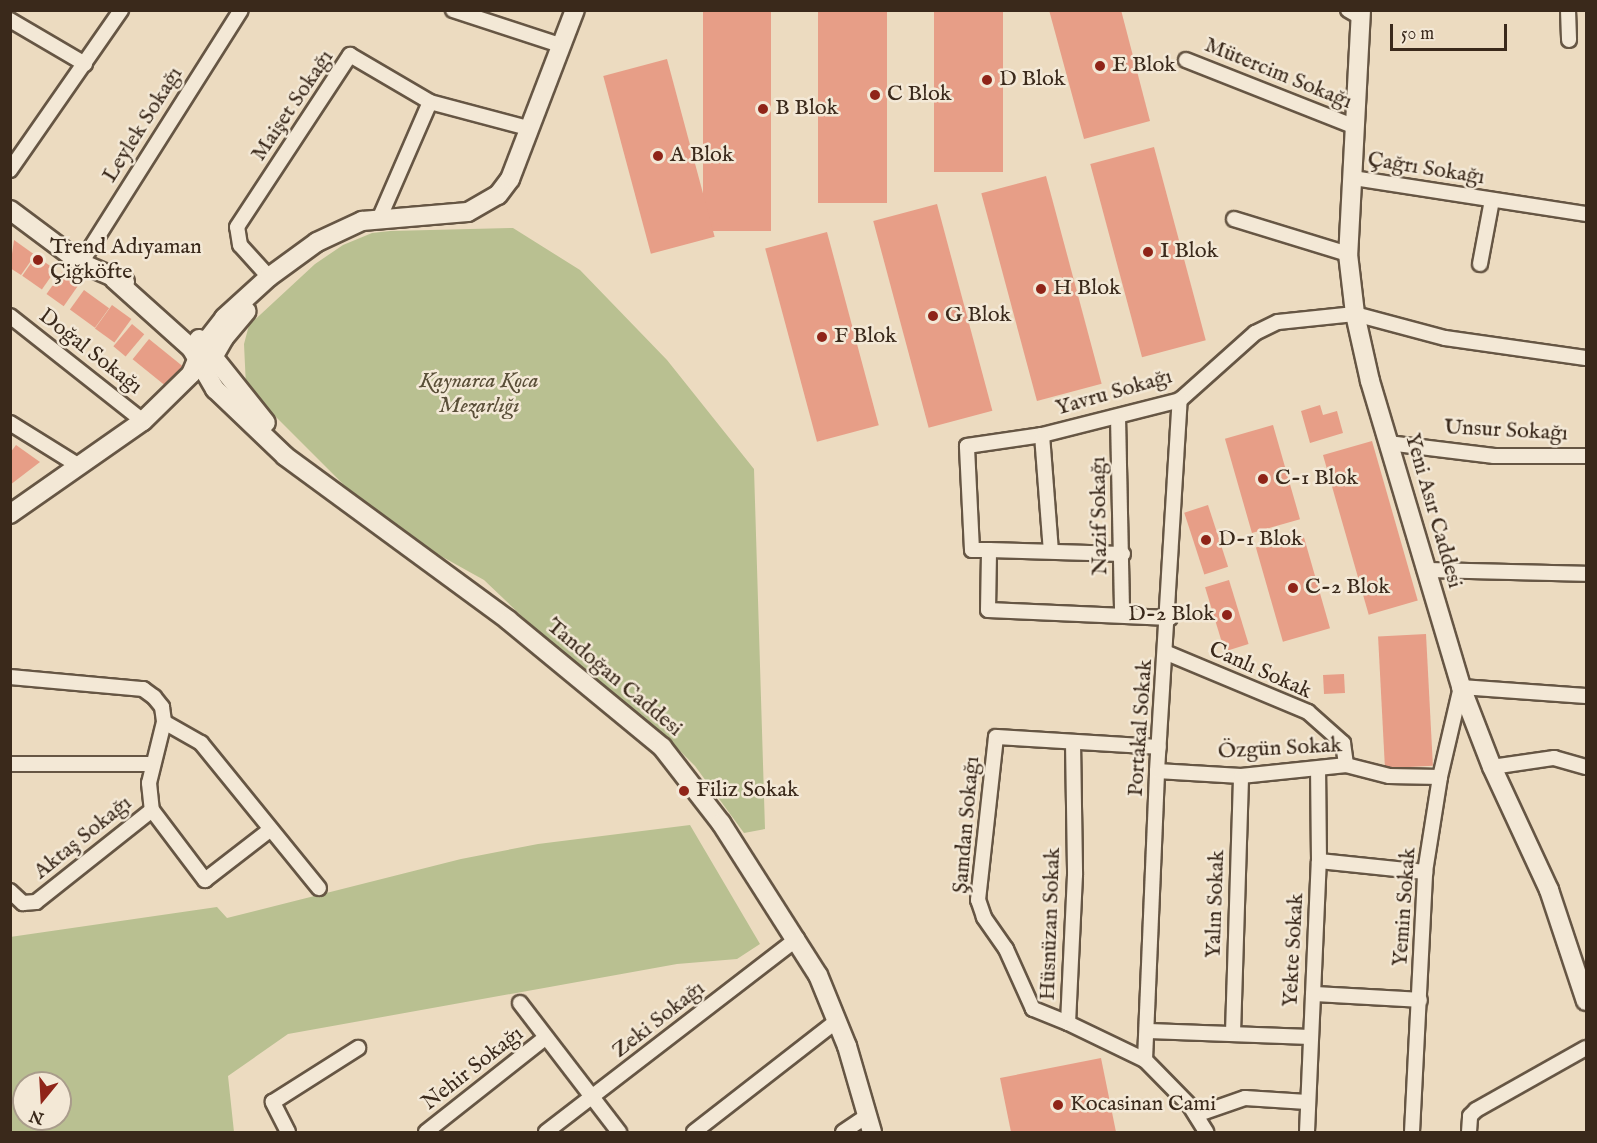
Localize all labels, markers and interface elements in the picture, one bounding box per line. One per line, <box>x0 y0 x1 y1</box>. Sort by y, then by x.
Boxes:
scale bar <box>1393 12 1510 50</box>
text: 50 m <box>1401 23 1434 46</box>
street label: Mütercim Sokağı <box>1200 32 1356 116</box>
street label: Maişet Sokağı <box>246 45 340 167</box>
place label: E Blok <box>1112 53 1176 79</box>
marker: E Blok <box>1093 59 1107 73</box>
street label: Leylek Sokağı <box>97 62 189 188</box>
place label: D Blok <box>999 67 1065 93</box>
marker: D Blok <box>980 73 994 87</box>
place label: C Blok <box>887 82 952 108</box>
marker: C Blok <box>868 88 882 102</box>
place label: B Blok <box>775 96 838 122</box>
marker: B Blok <box>756 102 770 116</box>
place label: A Blok <box>670 143 734 169</box>
street label: Çağrı Sokağı <box>1366 147 1486 191</box>
marker: A Blok <box>651 149 665 163</box>
place label: Trend Adıyaman Çiğköfte <box>50 234 202 286</box>
place label: I Blok <box>1160 239 1218 265</box>
marker: I Blok <box>1141 245 1155 259</box>
marker: Trend Adıyaman Çiğköfte <box>31 253 45 267</box>
place label: H Blok <box>1053 276 1121 302</box>
marker: H Blok <box>1034 282 1048 296</box>
street label: Doğal Sokağı <box>33 303 147 401</box>
place label: G Blok <box>945 303 1011 329</box>
marker: G Blok <box>926 309 940 323</box>
place label: F Blok <box>834 324 897 350</box>
marker: F Blok <box>815 330 829 344</box>
street label: Yavru Sokağı <box>1053 364 1175 422</box>
park label: Kaynarca Koca Mezarlığı <box>419 368 539 420</box>
street label: Unsur Sokağı <box>1443 415 1569 447</box>
street label: Yeni Asır Caddesi <box>1398 430 1468 592</box>
street label: Nazif Sokağı <box>1086 456 1114 576</box>
place label: C-1 Blok <box>1275 466 1358 492</box>
marker: C-1 Blok <box>1256 472 1270 486</box>
place label: D-1 Blok <box>1218 527 1303 553</box>
marker: D-1 Blok <box>1199 533 1213 547</box>
place label: C-2 Blok <box>1305 575 1390 601</box>
marker: C-2 Blok <box>1286 581 1300 595</box>
place label: D-2 Blok <box>1128 602 1215 628</box>
marker: D-2 Blok <box>1220 608 1234 622</box>
street label: Tandoğan Caddesi <box>541 613 687 743</box>
street label: Canlı Sokak <box>1204 637 1316 705</box>
street label: Portakal Sokak <box>1123 659 1159 797</box>
street label: Özgün Sokak <box>1217 733 1343 765</box>
street label: Şamdan Sokağı <box>948 755 986 895</box>
place label: Filiz Sokak <box>696 778 799 804</box>
marker: Filiz Sokak <box>677 784 691 798</box>
street label: Aktaş Sokağı <box>29 790 137 886</box>
street label: Hüsnüzan Sokak <box>1035 847 1067 1001</box>
street label: Yemin Sokak <box>1388 847 1422 967</box>
street label: Yalın Sokak <box>1201 849 1231 959</box>
street label: Yekte Sokak <box>1278 892 1310 1008</box>
street label: Zeki Sokağı <box>607 976 711 1064</box>
street label: Nehir Sokağı <box>417 1021 529 1117</box>
north arrow <box>12 1071 72 1131</box>
place label: Kocasinan Cami <box>1070 1092 1216 1118</box>
marker: Kocasinan Cami <box>1051 1098 1065 1112</box>
text: N <box>27 1105 47 1128</box>

